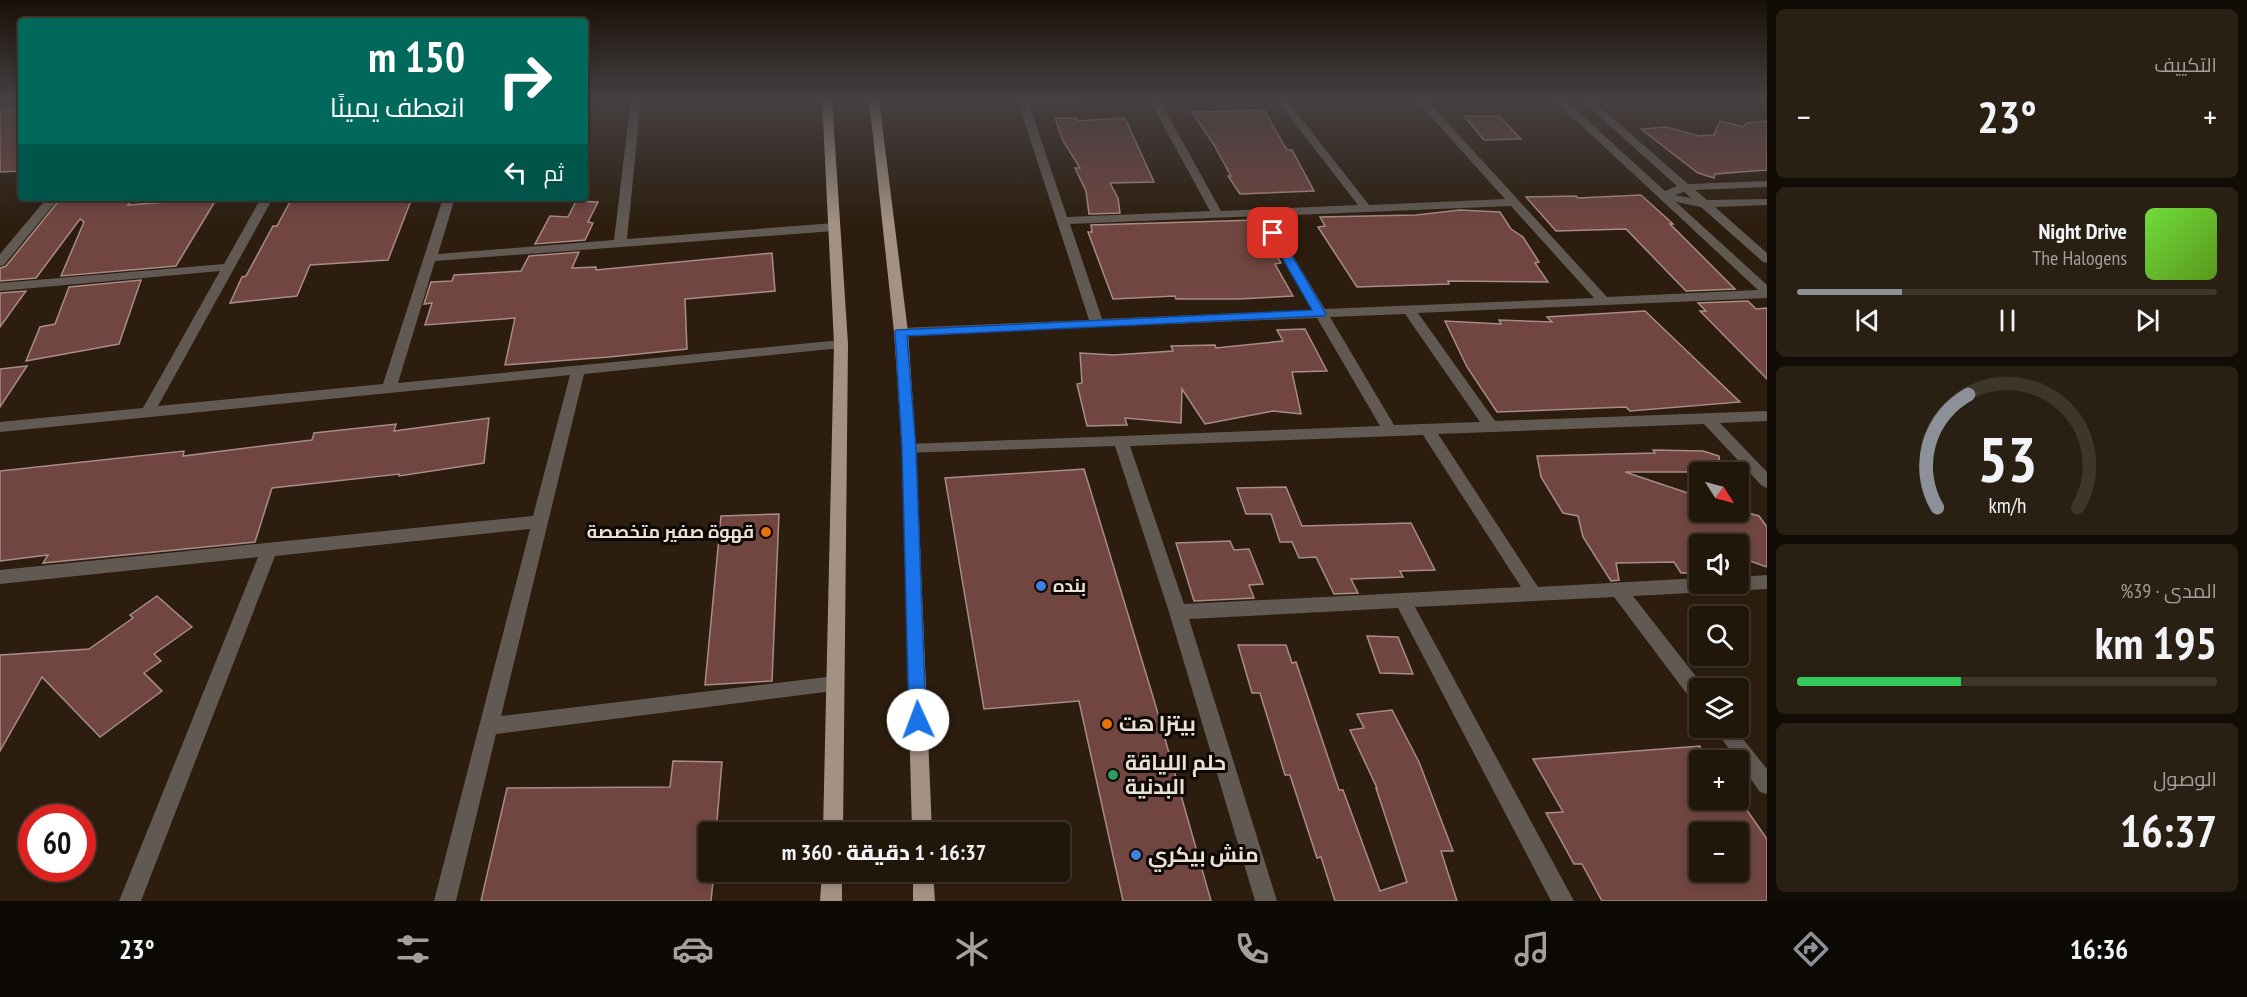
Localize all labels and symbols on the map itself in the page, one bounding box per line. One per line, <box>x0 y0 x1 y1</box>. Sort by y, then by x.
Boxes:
pin <box>1247 207 1298 258</box>
north arrow <box>1689 462 1749 522</box>
place label: قهوة صفير متخصصة <box>587 520 754 543</box>
marker: قهوة صفير متخصصة <box>759 525 773 539</box>
place label: بنده <box>1053 574 1086 597</box>
marker: بنده <box>1034 579 1048 593</box>
position arrow <box>886 688 950 752</box>
place label: بيتزا هت <box>1119 710 1196 737</box>
marker: بيتزا هت <box>1100 717 1114 731</box>
place label: حلم اللياقة البدنية <box>1125 749 1226 800</box>
marker: حلم اللياقة البدنية <box>1106 768 1120 782</box>
speed limit sign: 60 <box>18 804 96 882</box>
place label: منش بيكري <box>1148 841 1259 872</box>
marker: منش بيكري <box>1129 848 1143 862</box>

